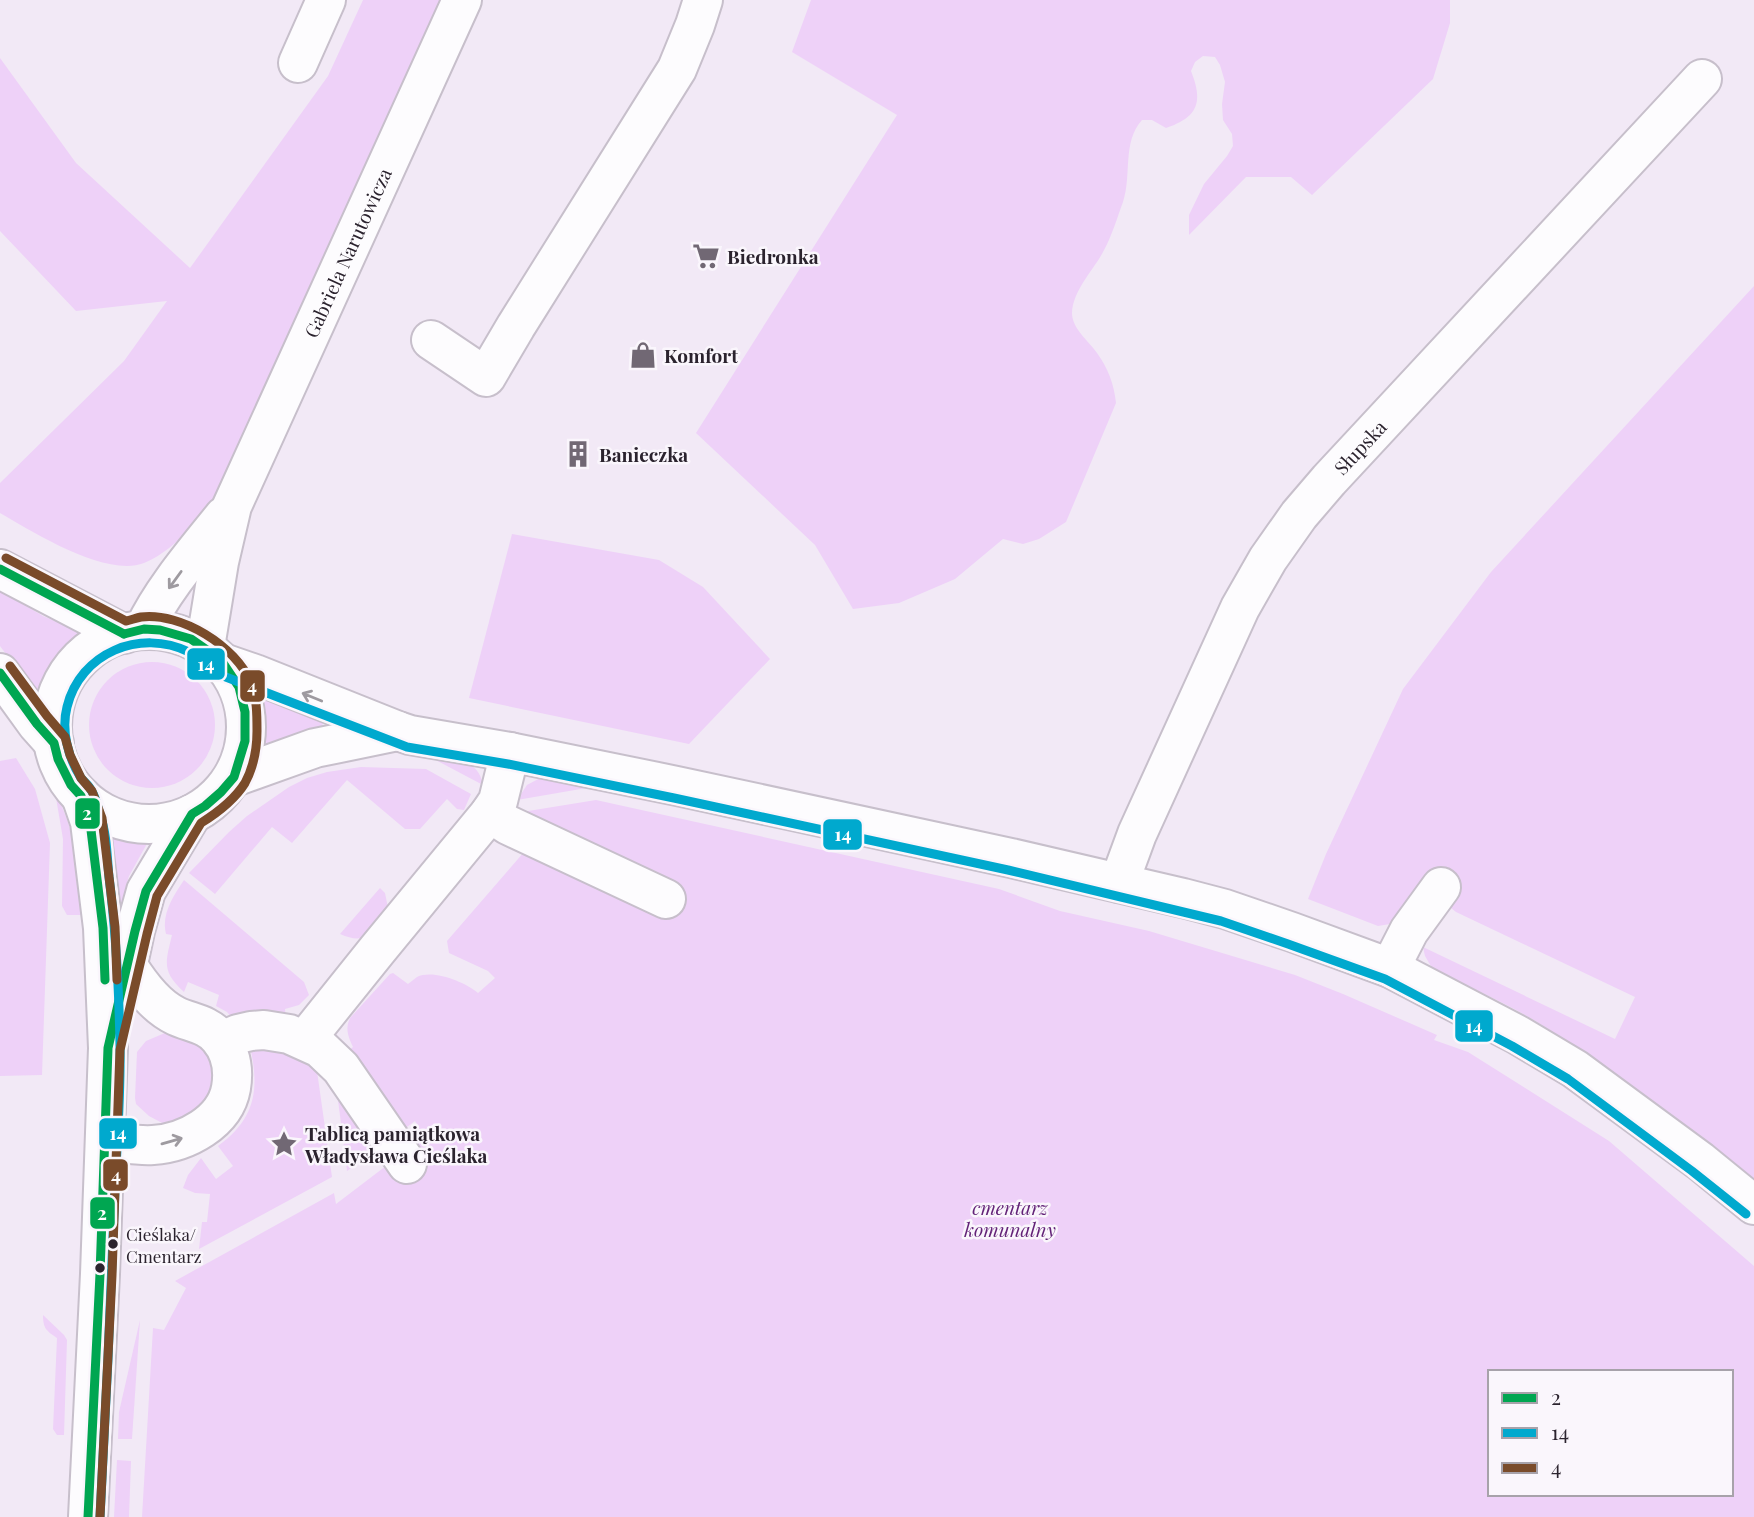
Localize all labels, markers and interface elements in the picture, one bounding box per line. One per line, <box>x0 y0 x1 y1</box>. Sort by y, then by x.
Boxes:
street label: Gabriela Narutowicza <box>297 163 397 341</box>
supermarket icon: Biedronka <box>691 241 721 271</box>
place label: Biedronka <box>727 243 819 269</box>
shop icon: Komfort <box>628 340 658 370</box>
place label: Komfort <box>664 342 738 368</box>
street label: Słupska <box>1328 414 1392 480</box>
building icon: Banieczka <box>563 439 593 469</box>
place label: Banieczka <box>599 441 688 467</box>
one-way arrow <box>168 570 183 589</box>
line badge: 14 <box>186 647 226 681</box>
text: 14 <box>197 650 215 676</box>
line badge: 4 <box>239 669 266 703</box>
text: 4 <box>247 672 257 698</box>
one-way arrow <box>302 690 323 703</box>
line badge: 2 <box>74 797 101 830</box>
text: 2 <box>82 799 92 825</box>
line badge: 14 <box>822 818 863 851</box>
text: 14 <box>834 820 852 846</box>
line badge: 14 <box>1454 1009 1494 1043</box>
text: 14 <box>1465 1012 1483 1038</box>
line badge: 14 <box>98 1117 138 1150</box>
text: 14 <box>109 1119 127 1145</box>
place label: Tablicą pamiątkowa Władysława Cieślaka <box>304 1120 488 1168</box>
place icon: Tablicą pamiątkowa Władysława Cieślaka <box>269 1129 299 1159</box>
one-way arrow <box>161 1133 183 1146</box>
line badge: 4 <box>102 1158 129 1192</box>
text: 4 <box>111 1161 121 1187</box>
park label: cmentarz komunalny <box>963 1194 1056 1242</box>
line badge: 2 <box>89 1196 116 1230</box>
text: 2 <box>97 1199 107 1225</box>
place label: Cieślaka/ Cmentarz <box>126 1223 202 1267</box>
marker: Cieślaka/ Cmentarz <box>106 1237 120 1251</box>
unlabelled marker <box>93 1261 107 1275</box>
legend <box>1488 1370 1733 1496</box>
text: 2 <box>1551 1382 1561 1410</box>
text: 14 <box>1551 1417 1569 1445</box>
text: 4 <box>1551 1452 1561 1480</box>

